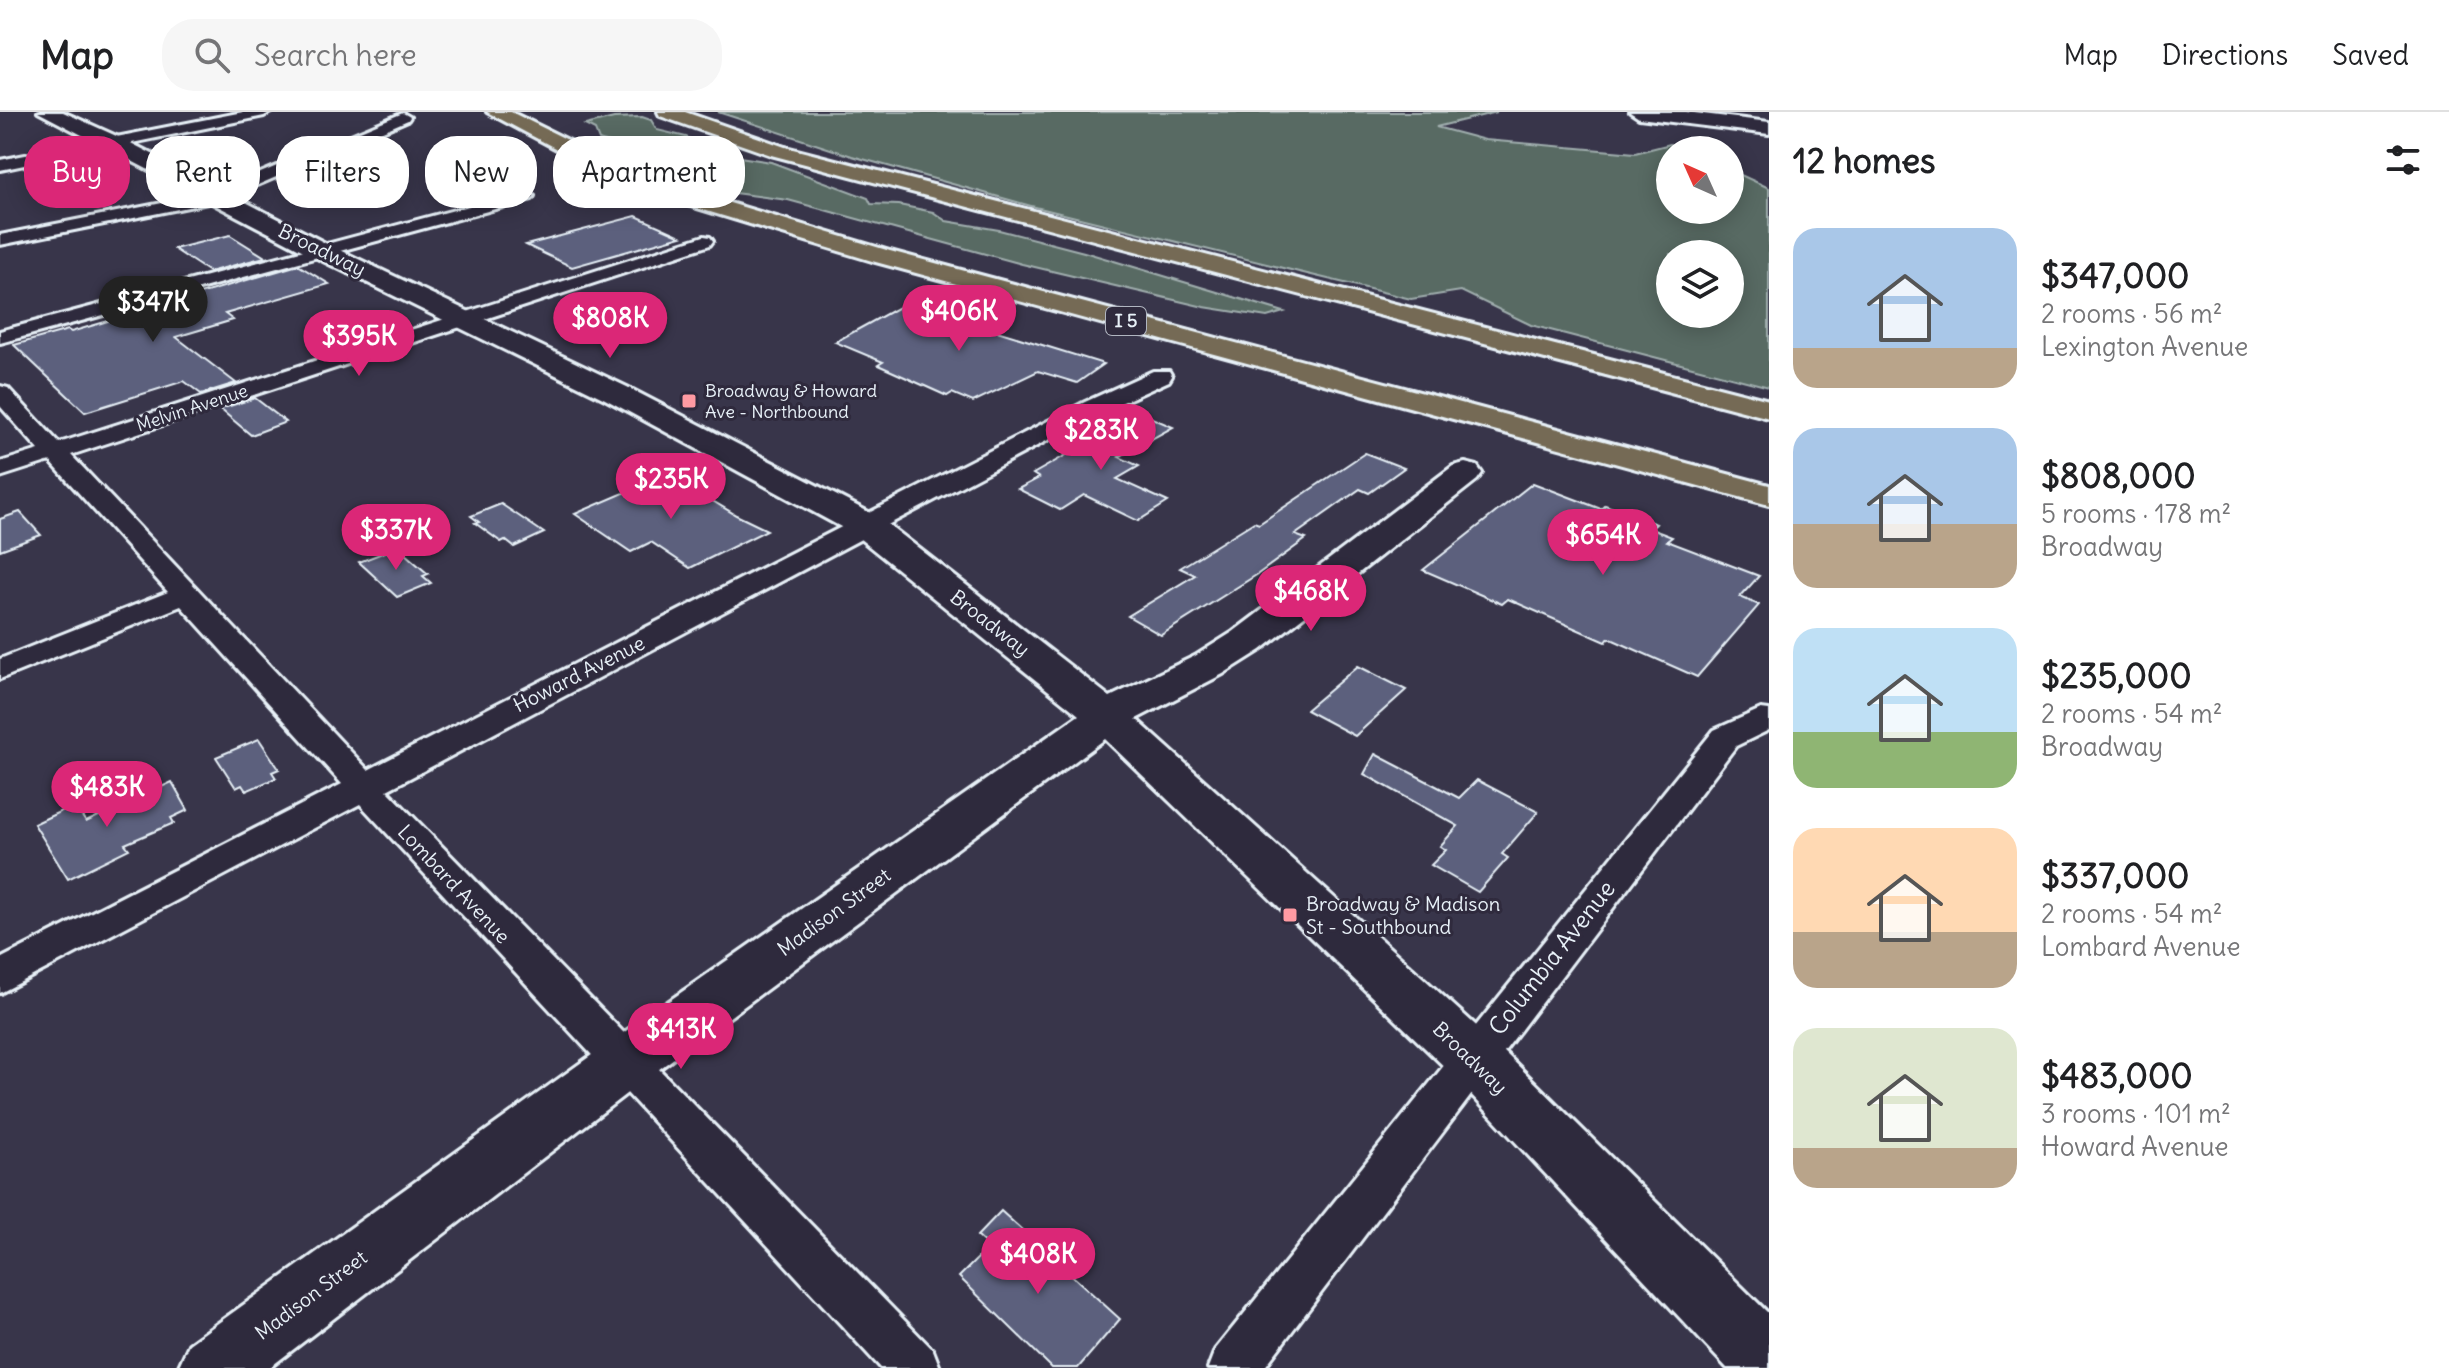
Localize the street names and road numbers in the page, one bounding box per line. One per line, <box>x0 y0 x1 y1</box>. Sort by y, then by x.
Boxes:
street label: Broadway <box>275 218 370 281</box>
road number: I 5 <box>1106 307 1146 335</box>
street label: Melvin Avenue <box>133 379 251 436</box>
street label: Broadway <box>946 584 1035 661</box>
street label: Howard Avenue <box>509 630 649 717</box>
street label: Lombard Avenue <box>393 819 516 948</box>
street label: Madison Street <box>772 862 895 961</box>
street label: Columbia Avenue <box>1482 874 1621 1041</box>
street label: Broadway <box>1428 1016 1513 1099</box>
street label: Madison Street <box>250 1244 372 1345</box>

